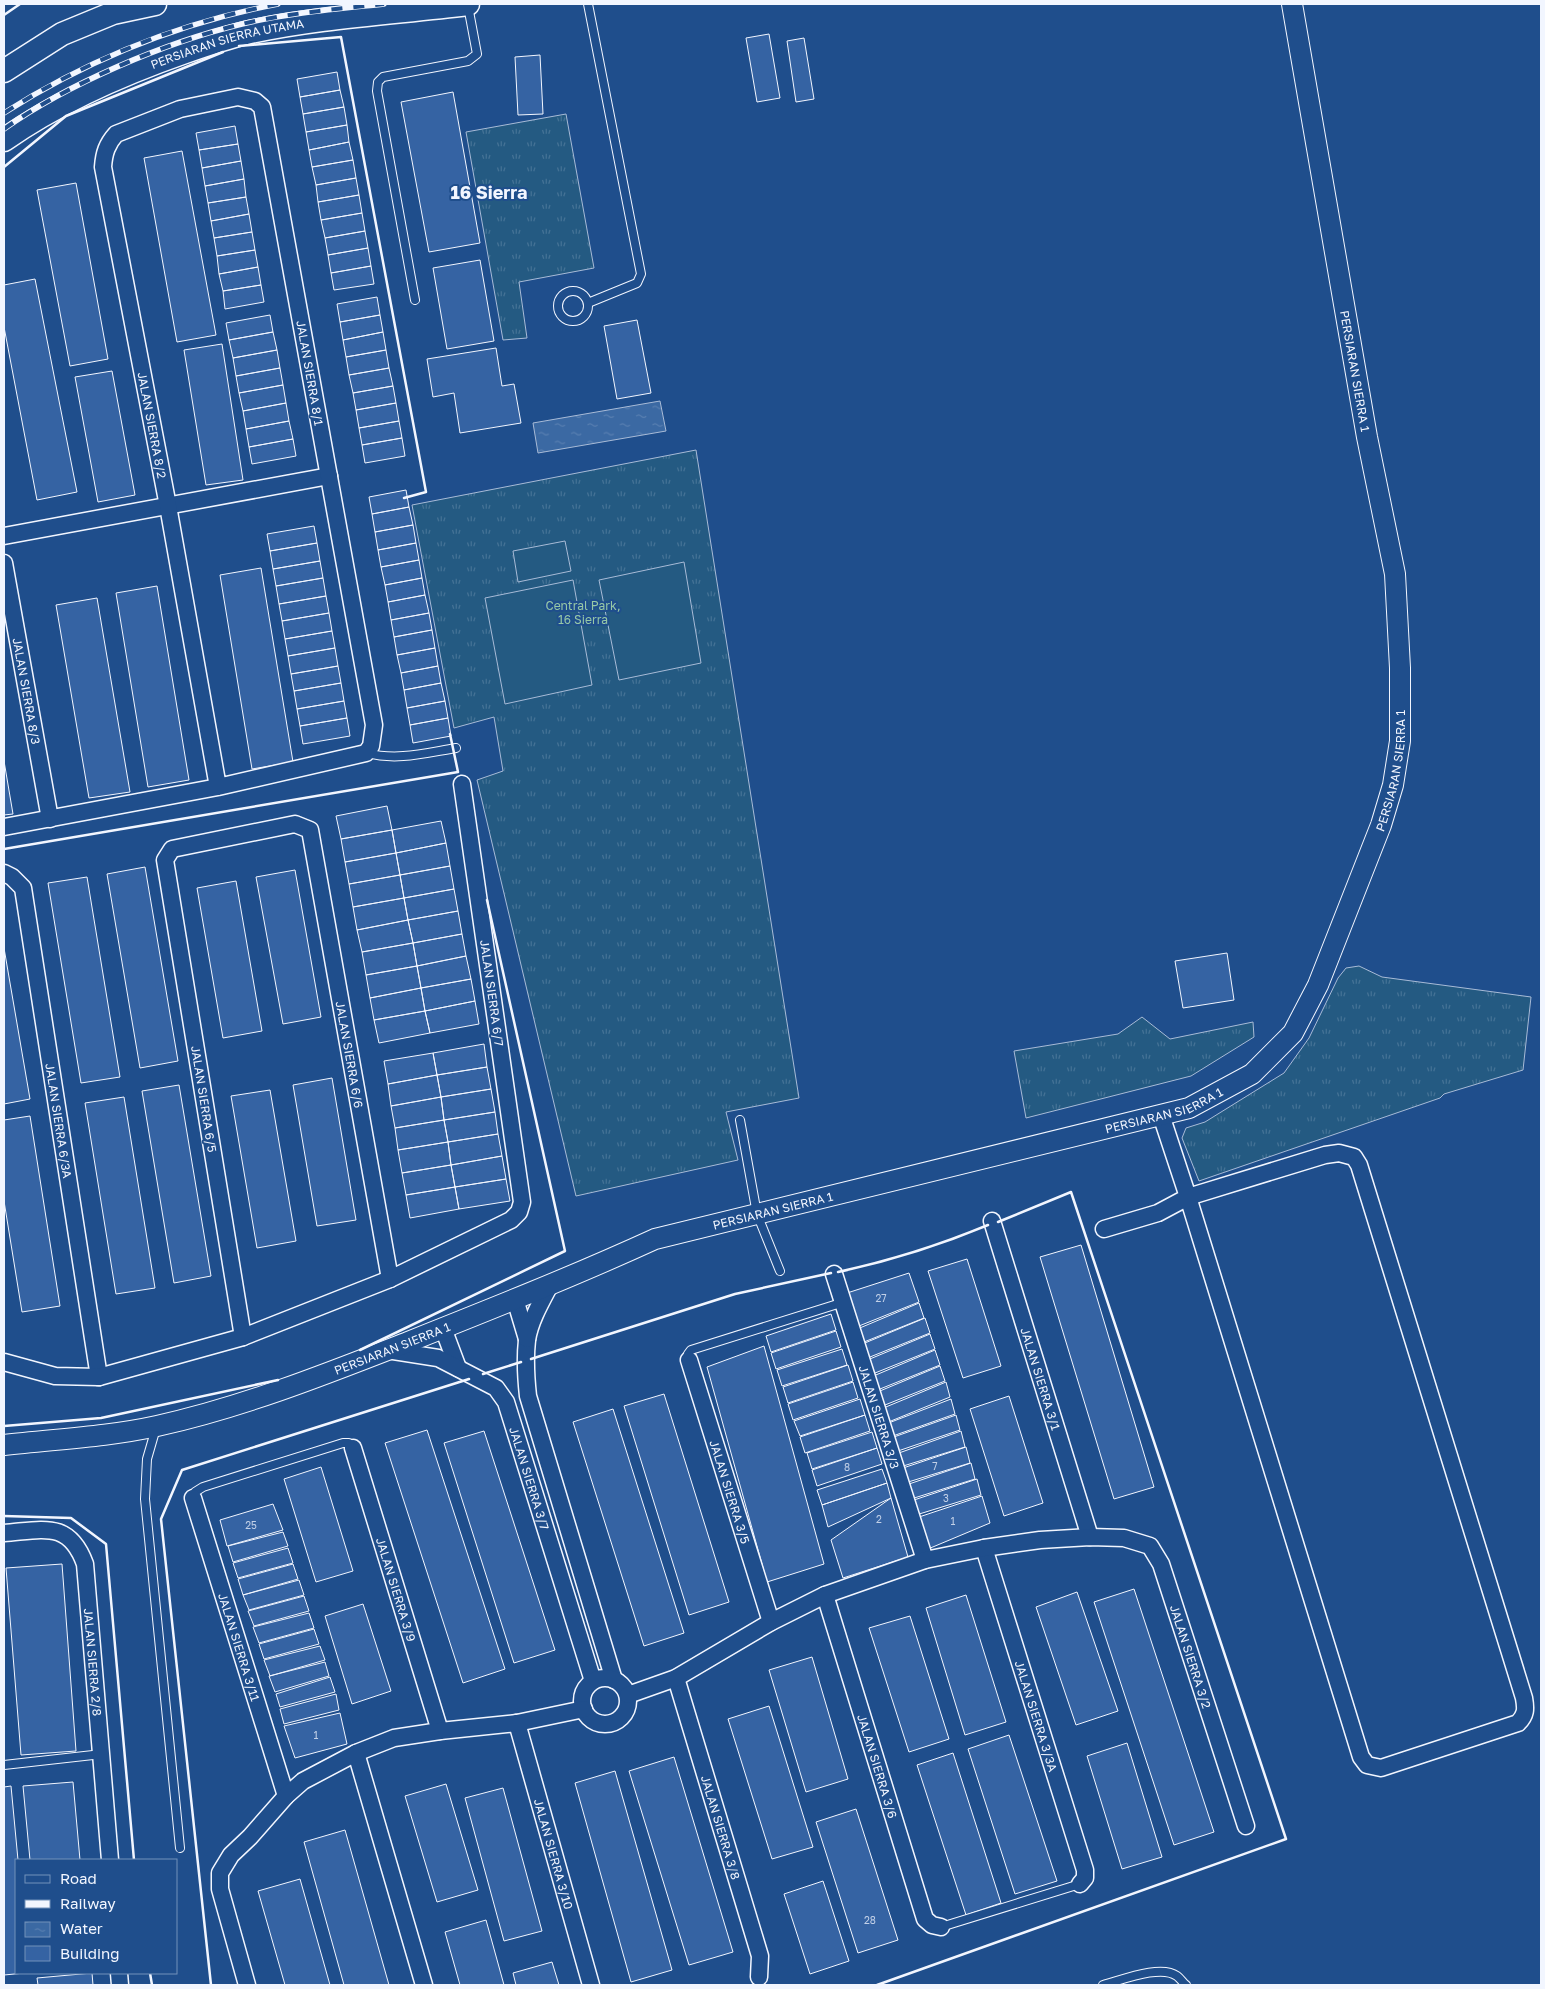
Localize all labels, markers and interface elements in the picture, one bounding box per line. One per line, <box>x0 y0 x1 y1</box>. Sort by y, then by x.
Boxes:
street label: PERSIARAN SIERRA UTAMA <box>148 15 305 72</box>
district label: 16 Sierra <box>450 181 528 203</box>
street label: PERSIARAN SIERRA 1 <box>1337 309 1373 433</box>
street label: JALAN SIERRA 8/1 <box>293 319 327 427</box>
street label: JALAN SIERRA 8/2 <box>135 371 170 479</box>
park label: Central Park, 16 Sierra <box>545 598 621 627</box>
street label: JALAN SIERRA 8/3 <box>10 636 44 745</box>
street label: PERSIARAN SIERRA 1 <box>1372 710 1408 833</box>
street label: JALAN SIERRA 6/7 <box>477 939 507 1047</box>
street label: JALAN SIERRA 6/6 <box>333 1000 367 1109</box>
street label: JALAN SIERRA 6/5 <box>188 1045 220 1153</box>
street label: JALAN SIERRA 6/3A <box>43 1062 75 1179</box>
street label: PERSIARAN SIERRA 1 <box>1103 1084 1225 1136</box>
street label: PERSIARAN SIERRA 1 <box>711 1188 834 1232</box>
house number: 27 <box>875 1292 887 1304</box>
street label: PERSIARAN SIERRA 1 <box>332 1319 452 1377</box>
street label: JALAN SIERRA 3/1 <box>1018 1325 1064 1432</box>
street label: JALAN SIERRA 3/3 <box>856 1363 903 1471</box>
street label: JALAN SIERRA 3/7 <box>507 1425 553 1532</box>
street label: JALAN SIERRA 3/5 <box>707 1438 753 1545</box>
house number: 7 <box>932 1460 938 1472</box>
house number: 8 <box>844 1461 850 1473</box>
house number: 3 <box>943 1492 949 1504</box>
house number: 2 <box>876 1513 882 1525</box>
house number: 1 <box>951 1515 956 1527</box>
house number: 25 <box>245 1519 257 1531</box>
street label: JALAN SIERRA 3/9 <box>373 1536 420 1643</box>
street label: JALAN SIERRA 3/11 <box>216 1591 263 1703</box>
street label: JALAN SIERRA 3/2 <box>1167 1603 1215 1710</box>
street label: JALAN SIERRA 2/8 <box>81 1608 105 1717</box>
street label: JALAN SIERRA 3/3A <box>1012 1658 1061 1773</box>
street label: JALAN SIERRA 3/6 <box>855 1712 901 1820</box>
house number: 1 <box>314 1729 319 1741</box>
street label: JALAN SIERRA 3/8 <box>698 1773 744 1881</box>
street label: JALAN SIERRA 3/10 <box>531 1797 577 1911</box>
legend <box>15 1859 178 1974</box>
text: Road <box>60 1869 97 1887</box>
text: Railway <box>60 1894 116 1912</box>
house number: 28 <box>864 1914 876 1926</box>
text: Water <box>60 1919 103 1937</box>
text: Building <box>60 1944 120 1962</box>

